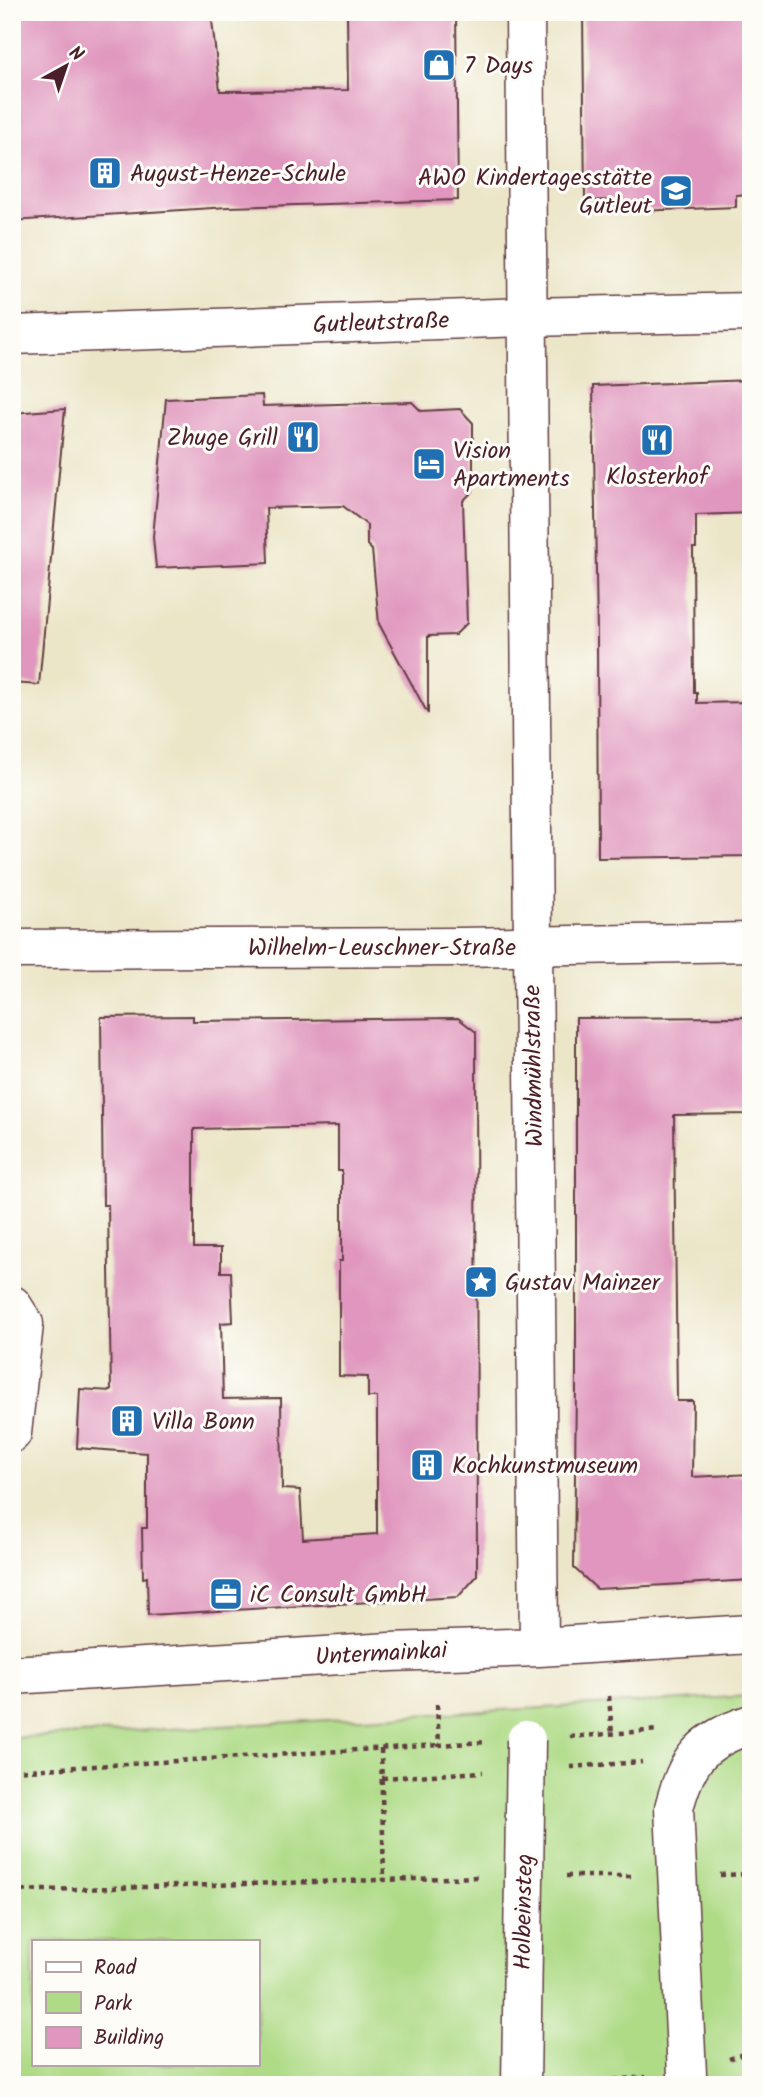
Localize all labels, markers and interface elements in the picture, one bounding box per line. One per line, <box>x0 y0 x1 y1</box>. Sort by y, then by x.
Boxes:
north arrow <box>32 32 102 102</box>
text: N <box>61 39 90 70</box>
shop icon: 7 Days <box>420 46 458 84</box>
place label: 7 Days <box>464 47 533 86</box>
building icon: August-Henze-Schule <box>86 154 124 192</box>
place label: August-Henze-Schule <box>130 155 346 194</box>
place label: AWO Kindertagesstätte Gutleut <box>418 159 653 226</box>
school or university icon: AWO Kindertagesstätte Gutleut <box>657 172 695 210</box>
street label: Gutleutstraße <box>312 302 450 345</box>
restaurant icon: Zhuge Grill <box>284 418 322 456</box>
place label: Zhuge Grill <box>167 419 278 458</box>
restaurant icon: Klosterhof <box>638 421 676 459</box>
place label: Vision Apartments <box>453 432 570 499</box>
hotel icon: Vision Apartments <box>410 445 448 483</box>
place label: Klosterhof <box>606 458 711 497</box>
street label: Wilhelm-Leuschner-Straße <box>248 929 516 968</box>
street label: Windmühlstraße <box>514 984 555 1147</box>
place icon: Gustav Mainzer <box>462 1263 500 1301</box>
place label: Gustav Mainzer <box>505 1264 662 1303</box>
building icon: Villa Bonn <box>108 1402 146 1440</box>
place label: Villa Bonn <box>152 1403 255 1442</box>
building icon: Kochkunstmuseum <box>408 1446 446 1484</box>
place label: Kochkunstmuseum <box>452 1447 638 1486</box>
office icon: iC Consult GmbH <box>207 1575 245 1613</box>
place label: iC Consult GmbH <box>250 1576 427 1615</box>
street label: Untermainkai <box>314 1631 449 1677</box>
street label: Holbeinsteg <box>504 1853 545 1971</box>
legend <box>32 1940 259 2066</box>
text: Road <box>94 1952 137 1985</box>
text: Park <box>94 1988 132 2021</box>
text: Building <box>94 2022 164 2055</box>

